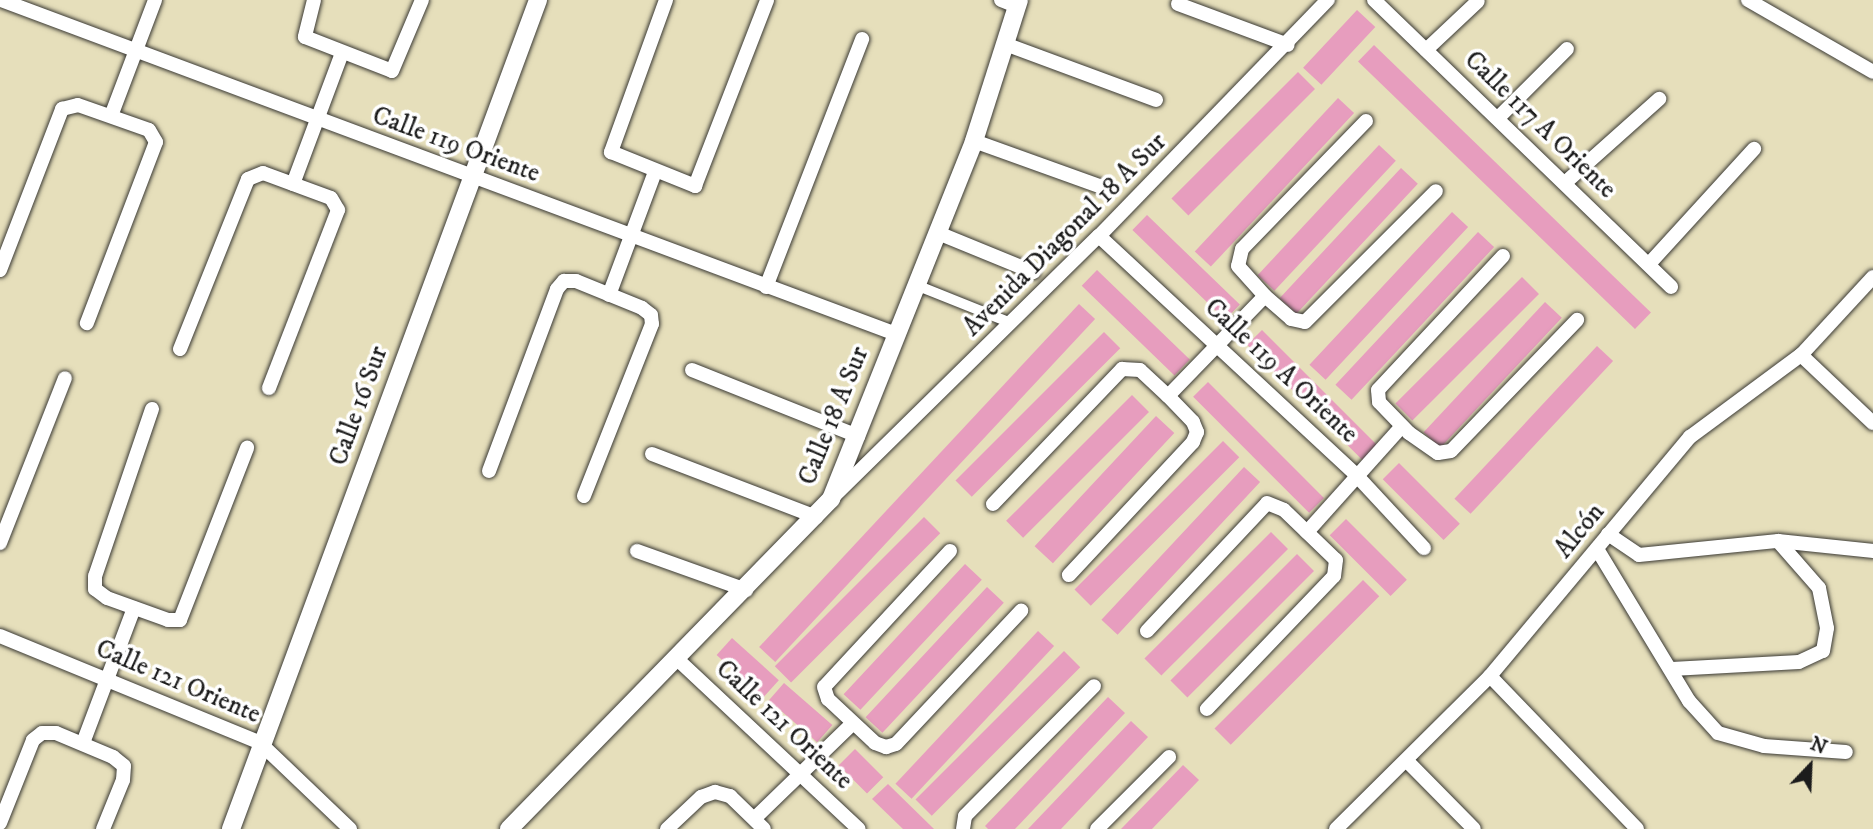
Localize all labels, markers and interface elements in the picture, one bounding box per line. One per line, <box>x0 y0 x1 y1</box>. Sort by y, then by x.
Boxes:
street label: Calle 117 A Oriente <box>1458 45 1622 205</box>
street label: Calle 119 Oriente <box>368 100 544 190</box>
street label: Avenida Diagonal 18 A Sur <box>957 127 1173 343</box>
street label: Calle 119 A Oriente <box>1198 292 1364 450</box>
street label: Calle 16 Sur <box>323 342 395 470</box>
street label: Calle 18 A Sur <box>792 342 876 490</box>
street label: Alcón <box>1548 497 1612 565</box>
street label: Calle 121 Oriente <box>91 633 265 731</box>
street label: Calle 121 Oriente <box>709 654 859 796</box>
north arrow <box>1775 731 1845 801</box>
text: N <box>1807 733 1830 760</box>

